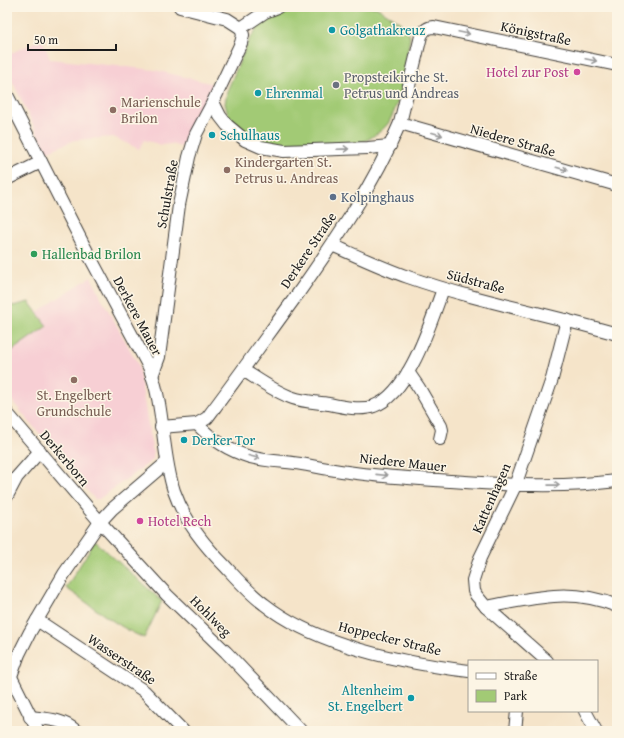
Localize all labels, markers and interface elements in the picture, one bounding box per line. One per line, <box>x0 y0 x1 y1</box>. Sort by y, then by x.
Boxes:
street label: Königstraße <box>499 16 574 50</box>
place label: Golgathakreuz <box>340 20 425 40</box>
marker: Golgathakreuz <box>327 25 337 35</box>
scale bar <box>28 26 116 52</box>
one-way arrow <box>457 30 470 38</box>
text: 50 m <box>34 31 58 48</box>
one-way arrow <box>584 56 597 64</box>
place label: Hotel zur Post <box>486 62 569 82</box>
place label: Propsteikirche St. Petrus und Andreas <box>344 67 459 103</box>
marker: Hotel zur Post <box>572 67 582 77</box>
marker: Propsteikirche St. Petrus und Andreas <box>331 80 341 90</box>
place label: Ehrenmal <box>266 83 323 103</box>
marker: Ehrenmal <box>253 88 263 98</box>
place label: Marienschule Brilon <box>121 92 201 128</box>
marker: Marienschule Brilon <box>108 105 118 115</box>
street label: Niedere Straße <box>468 118 558 162</box>
place label: Schulhaus <box>220 125 280 145</box>
marker: Schulhaus <box>207 130 217 140</box>
one-way arrow <box>431 131 444 138</box>
one-way arrow <box>336 145 349 153</box>
place label: Kindergarten St. Petrus u. Andreas <box>235 152 338 188</box>
street label: Schulstraße <box>151 158 183 230</box>
marker: Kindergarten St. Petrus u. Andreas <box>222 165 232 175</box>
one-way arrow <box>556 166 569 173</box>
place label: Kolpinghaus <box>341 187 414 207</box>
marker: Kolpinghaus <box>328 192 338 202</box>
street label: Derkere Straße <box>275 207 341 292</box>
place label: Hallenbad Brilon <box>42 244 141 264</box>
marker: Hallenbad Brilon <box>29 249 39 259</box>
street label: Südstraße <box>445 264 508 298</box>
street label: Derkere Mauer <box>109 273 167 360</box>
marker: St. Engelbert Grundschule <box>69 375 79 385</box>
place label: St. Engelbert Grundschule <box>36 385 112 421</box>
street label: Derkerborn <box>35 426 95 491</box>
place label: Derker Tor <box>192 430 256 450</box>
marker: Derker Tor <box>179 435 189 445</box>
street label: Niedere Mauer <box>359 448 447 477</box>
one-way arrow <box>247 454 260 462</box>
street label: Kattenhagen <box>467 460 515 536</box>
one-way arrow <box>375 472 388 479</box>
one-way arrow <box>547 481 560 489</box>
place label: Hotel Rech <box>148 511 212 531</box>
marker: Hotel Rech <box>135 516 145 526</box>
street label: Hohlweg <box>186 591 236 641</box>
street label: Hoppecker Straße <box>337 616 444 661</box>
street label: Wasserstraße <box>84 629 161 690</box>
legend <box>468 660 598 712</box>
text: Straße <box>504 667 538 684</box>
place label: Altenheim St. Engelbert <box>328 680 404 716</box>
text: Park <box>504 687 528 704</box>
marker: Altenheim St. Engelbert <box>406 693 416 703</box>

